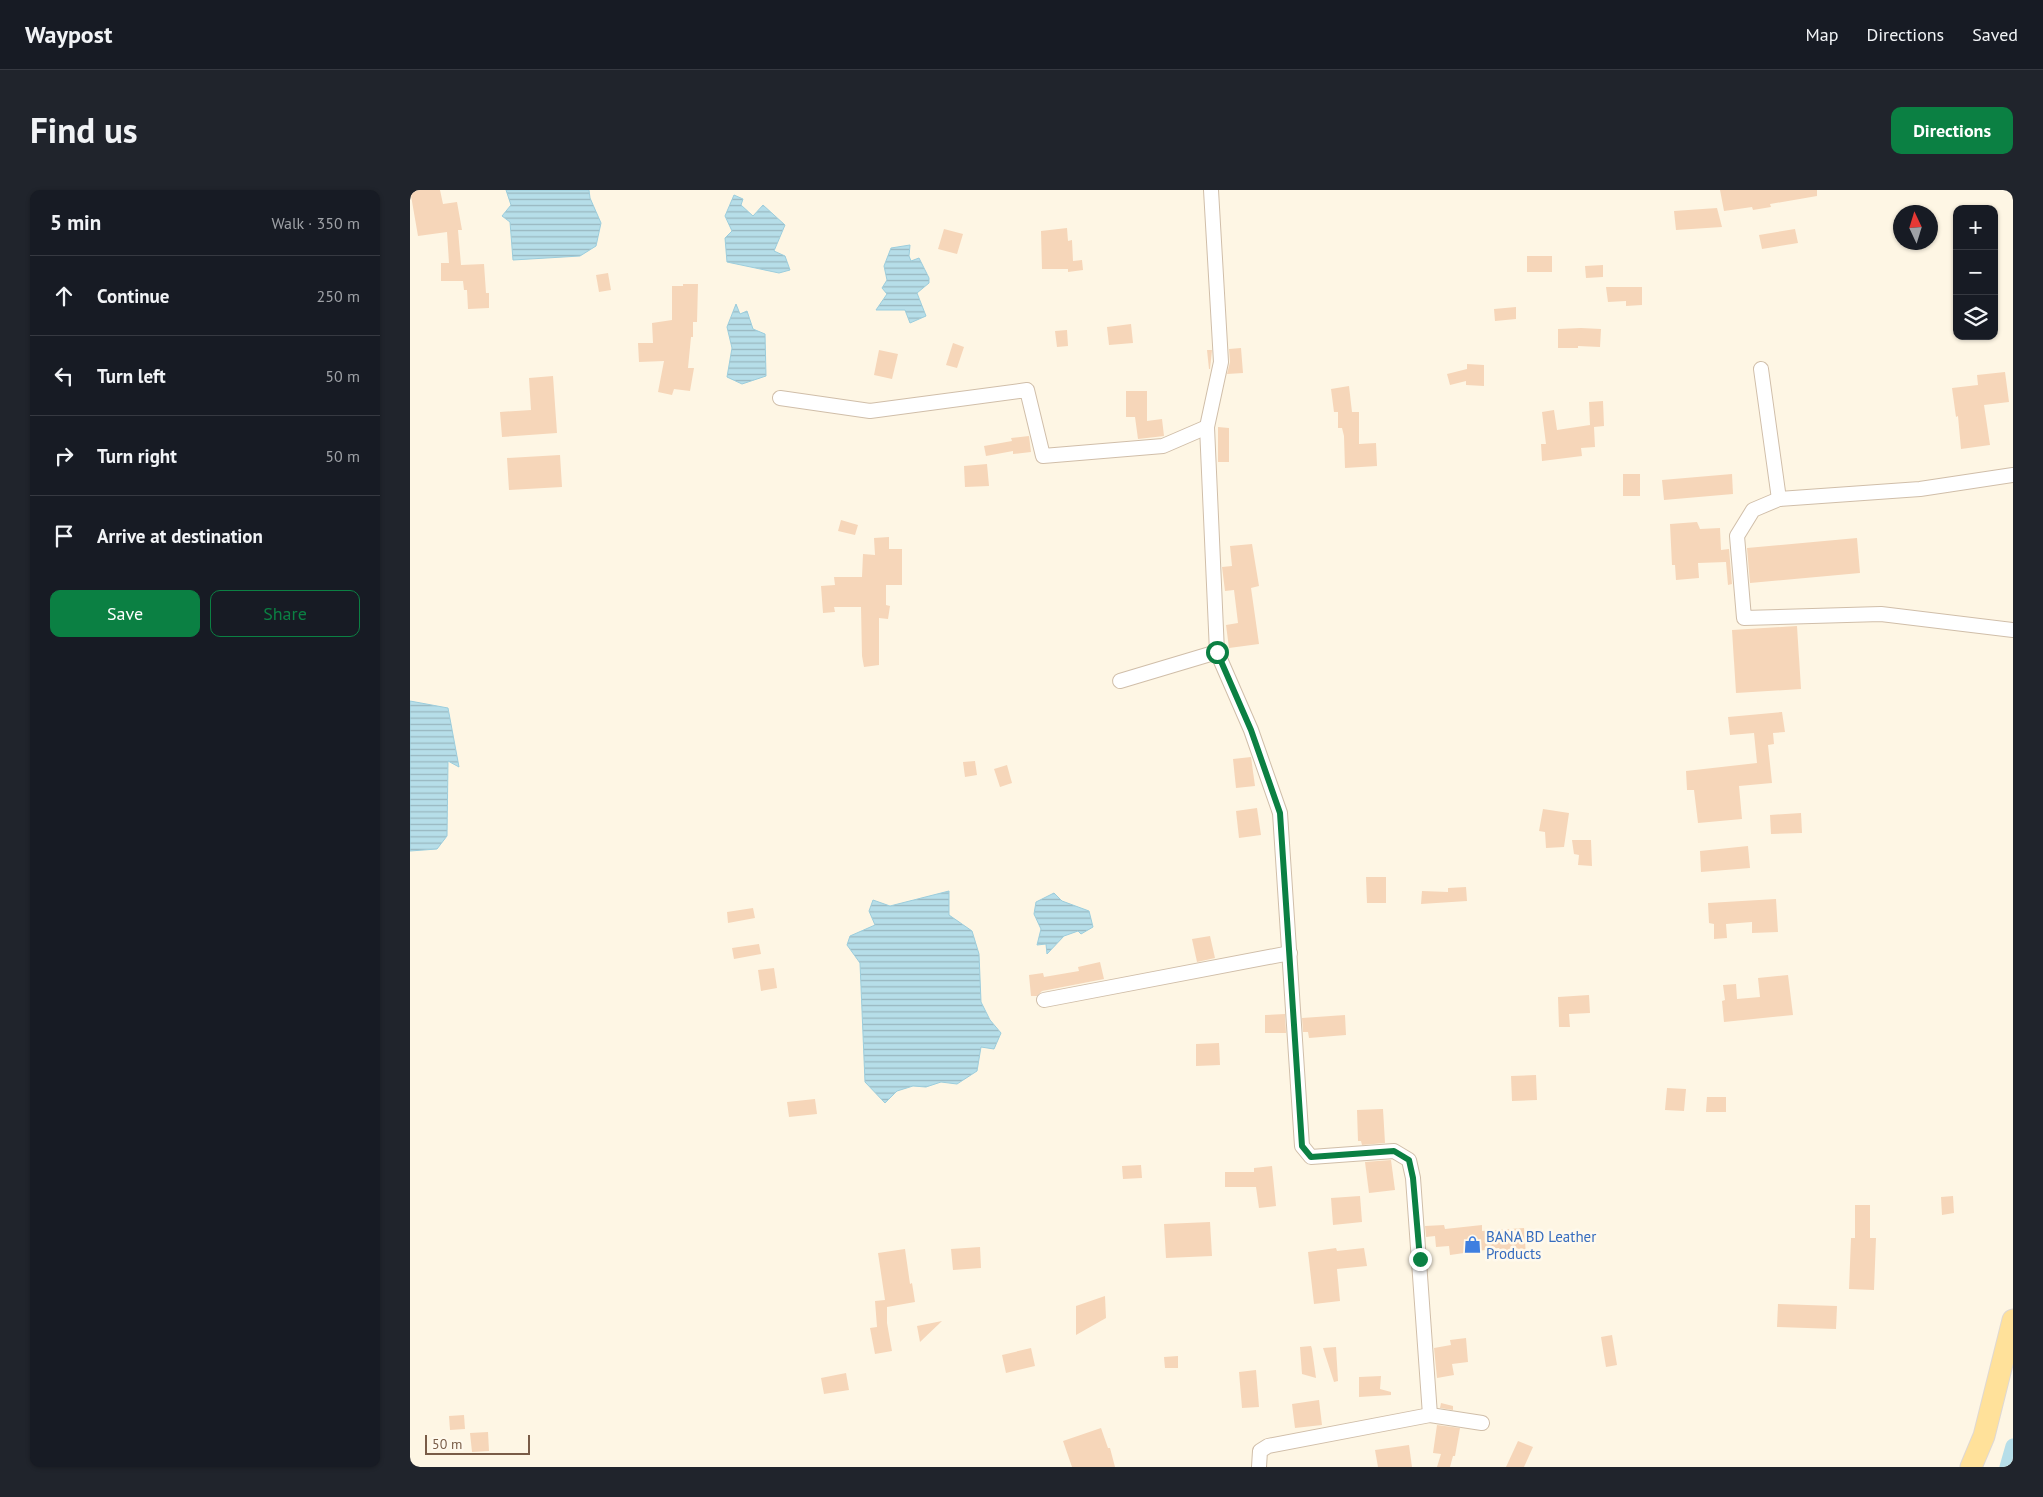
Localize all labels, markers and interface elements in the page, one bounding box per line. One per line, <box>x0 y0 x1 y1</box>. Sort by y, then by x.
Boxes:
text: Waypost <box>25 19 112 50</box>
text: Map <box>1806 23 1838 46</box>
text: Directions <box>1866 23 1944 46</box>
text: Saved <box>1972 23 2018 46</box>
text: Find us <box>30 107 138 153</box>
button: Directions <box>1891 107 2013 154</box>
north arrow <box>1893 205 1938 250</box>
map controls <box>1953 205 1998 340</box>
button: + <box>1953 205 1998 250</box>
text: 5 min <box>50 209 101 236</box>
text: Walk · 350 m <box>271 213 360 233</box>
button: − <box>1953 250 1998 295</box>
icon: ahead <box>50 282 78 310</box>
text: Continue <box>97 284 169 308</box>
text: 250 m <box>317 286 360 306</box>
button: layers <box>1953 295 1998 340</box>
icon: left <box>50 362 78 390</box>
text: Turn left <box>97 364 166 388</box>
text: 50 m <box>325 366 360 386</box>
icon: right <box>50 442 78 470</box>
text: Turn right <box>97 444 177 468</box>
text: 50 m <box>325 446 360 466</box>
icon: arrive <box>50 522 78 550</box>
text: Arrive at destination <box>97 524 263 548</box>
button: Save <box>50 590 200 637</box>
button: Share <box>210 590 360 637</box>
route start <box>1206 641 1229 664</box>
place label: BANA BD Leather Products <box>1486 1227 1596 1263</box>
shop icon: BANA BD Leather Products <box>1462 1235 1482 1255</box>
route end <box>1409 1248 1432 1271</box>
scale bar <box>425 1432 530 1455</box>
text: 50 m <box>432 1435 462 1453</box>

